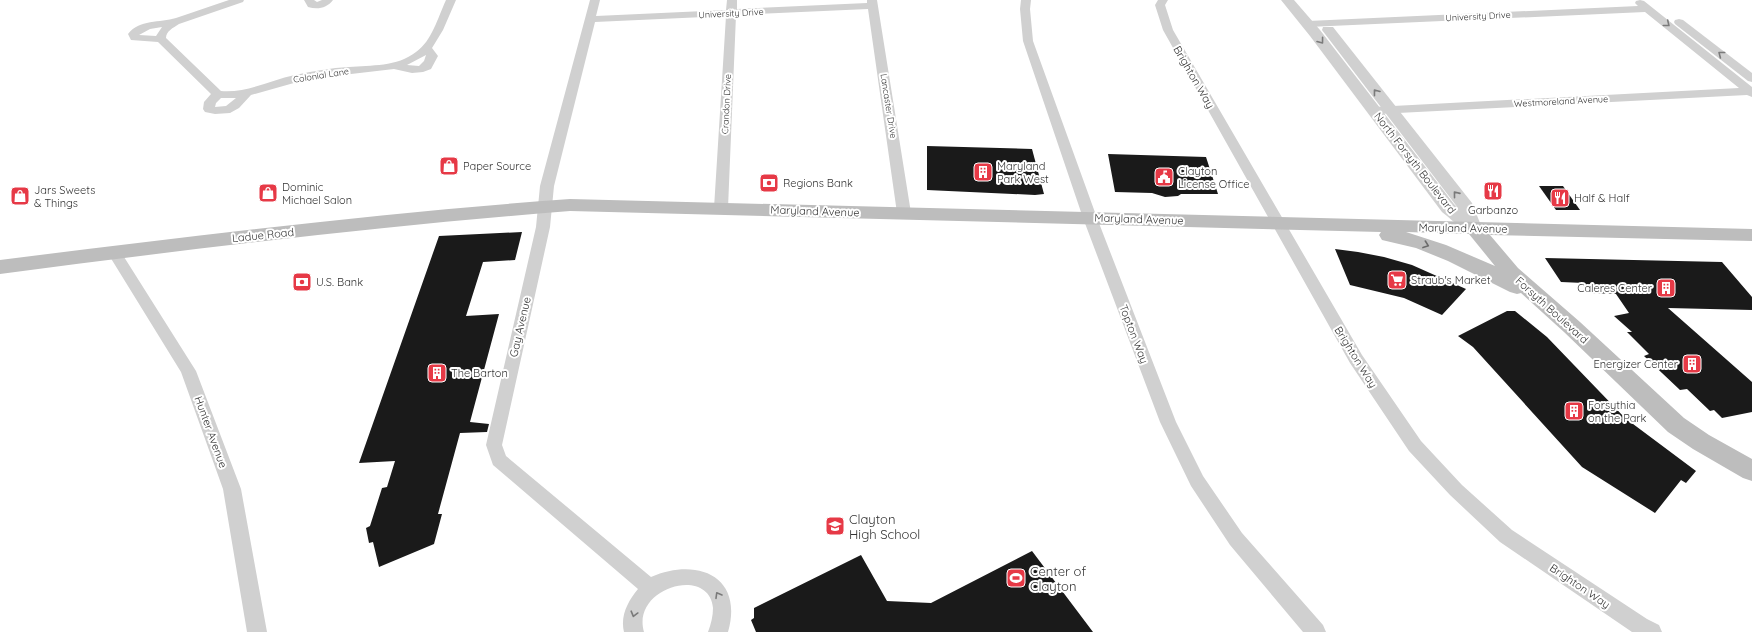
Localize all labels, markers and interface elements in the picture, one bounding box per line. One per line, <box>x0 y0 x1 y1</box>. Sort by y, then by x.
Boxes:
street label: University Drive <box>698 6 764 20</box>
street label: University Drive <box>1445 9 1511 23</box>
one-way arrow <box>1662 20 1669 27</box>
one-way arrow <box>1316 36 1323 43</box>
street label: Brighton Way <box>1170 43 1218 111</box>
one-way arrow <box>1718 52 1725 59</box>
street label: Colonial Lane <box>292 65 350 85</box>
street label: Lancaster Drive <box>878 73 900 139</box>
street label: Crandon Drive <box>719 74 733 134</box>
one-way arrow <box>1374 89 1381 96</box>
street label: Westmoreland Avenue <box>1514 93 1608 109</box>
street label: North Forsyth Boulevard <box>1371 109 1459 217</box>
shop icon: Paper Source <box>438 155 460 177</box>
place label: Paper Source <box>463 159 531 173</box>
place label: Maryland Park West <box>997 159 1049 186</box>
building icon: Maryland Park West <box>972 161 994 183</box>
place label: Clayton License Office <box>1178 164 1249 191</box>
public building icon: Clayton License Office <box>1153 166 1175 188</box>
bank icon: Regions Bank <box>758 172 780 194</box>
place label: Regions Bank <box>783 176 853 190</box>
place label: Dominic Michael Salon <box>282 180 352 207</box>
restaurant icon: Garbanzo <box>1482 180 1504 202</box>
shop icon: Dominic Michael Salon <box>257 182 279 204</box>
place label: Jars Sweets & Things <box>34 183 95 210</box>
shop icon: Jars Sweets & Things <box>9 185 31 207</box>
restaurant icon: Half & Half <box>1549 187 1571 209</box>
place label: Half & Half <box>1574 191 1630 205</box>
one-way arrow <box>1453 192 1460 199</box>
street label: Maryland Avenue <box>770 202 860 220</box>
place label: Garbanzo <box>1468 203 1518 217</box>
street label: Maryland Avenue <box>1094 210 1184 228</box>
street label: Maryland Avenue <box>1418 220 1508 236</box>
street label: Ladue Road <box>231 225 295 245</box>
one-way arrow <box>1423 240 1430 248</box>
supermarket icon: Straub's Market <box>1386 269 1408 291</box>
bank icon: U.S. Bank <box>291 271 313 293</box>
place label: Straub's Market <box>1411 273 1491 287</box>
street label: Forsyth Boulevard <box>1513 274 1591 346</box>
place label: U.S. Bank <box>316 275 363 289</box>
building icon: Caleres Center <box>1655 277 1677 299</box>
place label: Caleres Center <box>1577 281 1653 295</box>
street label: Gay Avenue <box>506 296 534 358</box>
street label: Topton Way <box>1116 303 1152 365</box>
street label: Brighton Way <box>1332 324 1380 390</box>
building icon: Energizer Center <box>1681 353 1703 375</box>
place label: Energizer Center <box>1593 357 1679 371</box>
building icon: The Barton <box>426 362 448 384</box>
place label: The Barton <box>451 366 508 380</box>
street label: Hunter Avenue <box>192 394 230 470</box>
place label: Forsythia on the Park <box>1588 398 1647 425</box>
building icon: Forsythia on the Park <box>1563 400 1585 422</box>
place label: Clayton High School <box>849 511 920 542</box>
school or university icon: Clayton High School <box>824 515 846 537</box>
street label: Brighton Way <box>1547 561 1613 611</box>
place label: Center of Clayton <box>1030 563 1086 594</box>
sports icon: Center of Clayton <box>1005 567 1027 589</box>
one-way arrow <box>716 592 723 599</box>
one-way arrow <box>630 610 639 617</box>

